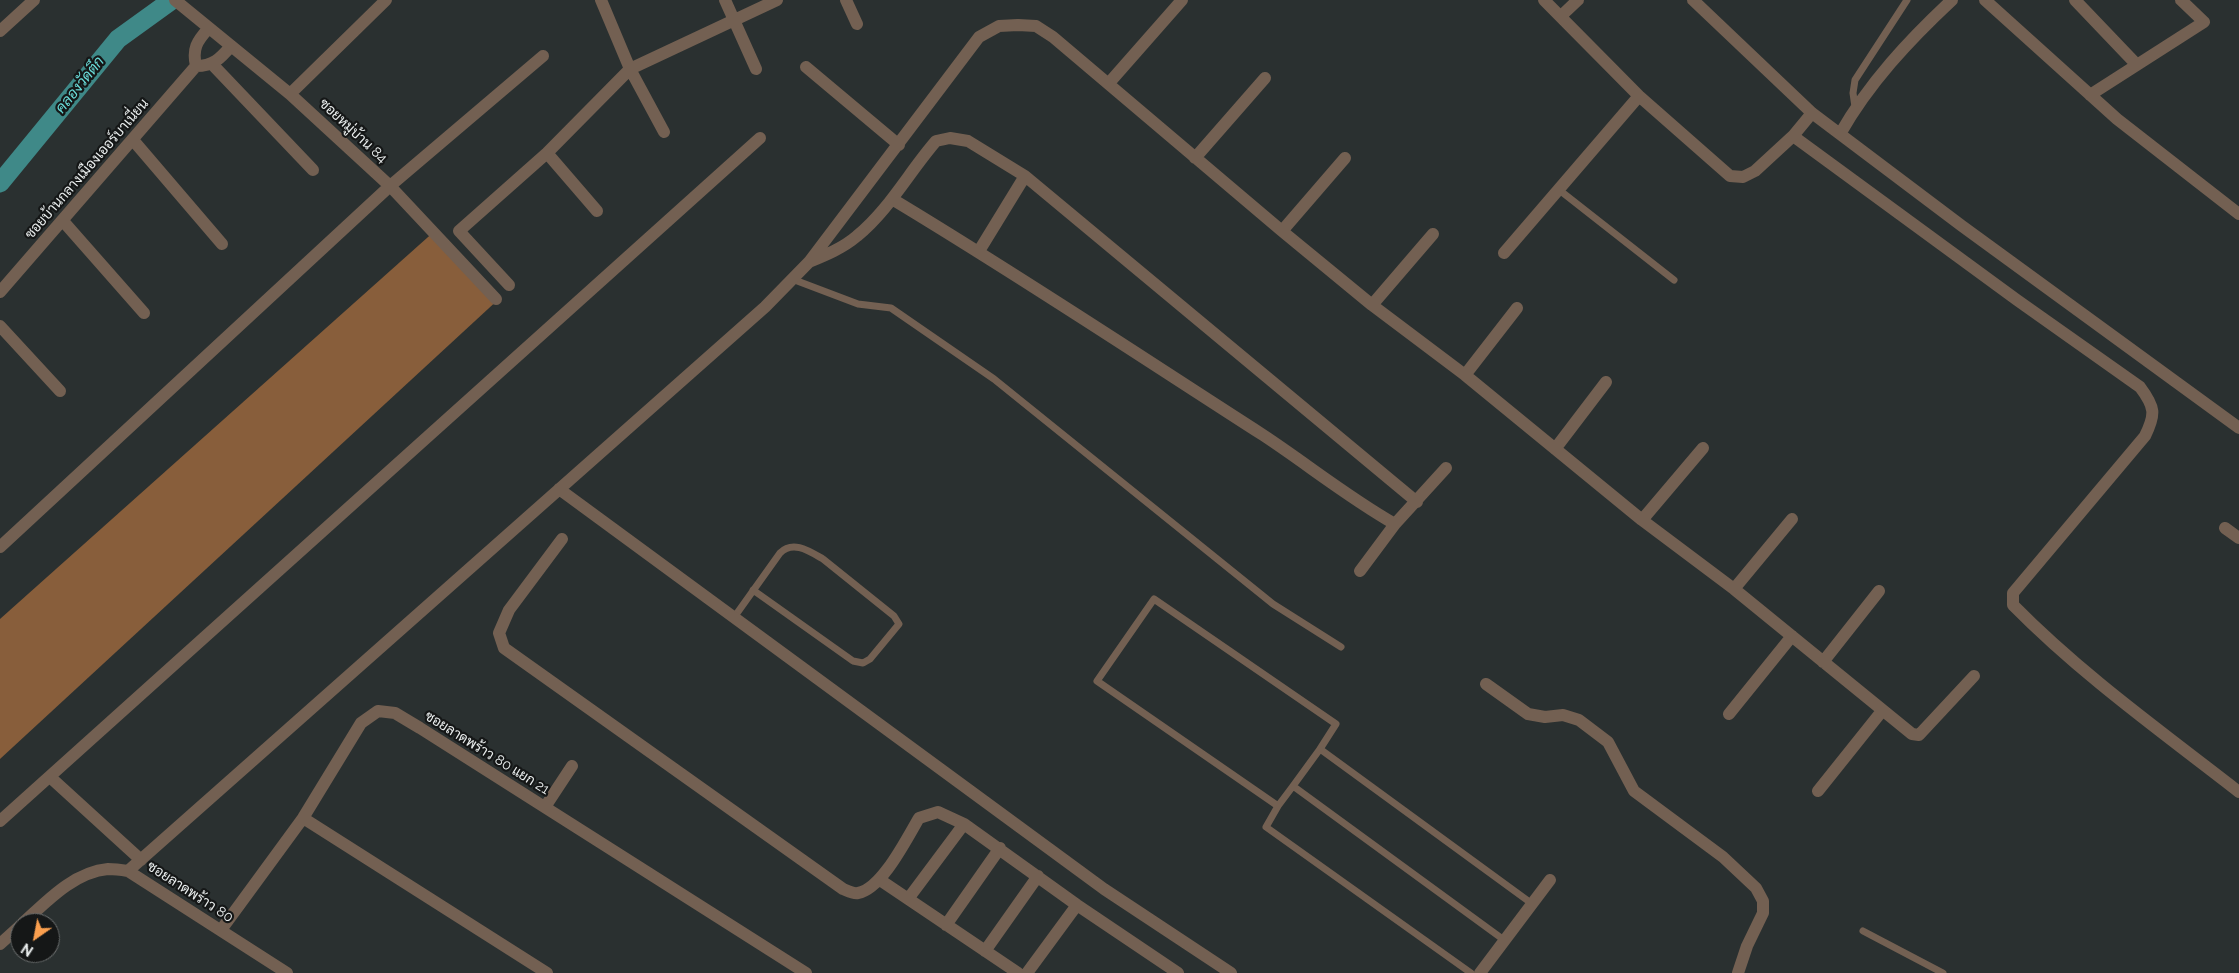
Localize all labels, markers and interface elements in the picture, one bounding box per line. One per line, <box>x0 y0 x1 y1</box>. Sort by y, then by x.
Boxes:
water label: คลองวัดตึก <box>52 53 108 117</box>
street label: ซอยหมู่บ้าน 84 <box>316 95 390 167</box>
street label: ซอยบ้านกลางเมืองเออร์บาเนี่ยน <box>22 96 152 242</box>
street label: ซอยลาดพร้าว 80 แยก 21 <box>422 708 552 798</box>
street label: ซอยลาดพร้าว 80 <box>144 858 236 926</box>
north arrow <box>10 913 60 963</box>
text: N <box>19 940 36 959</box>

